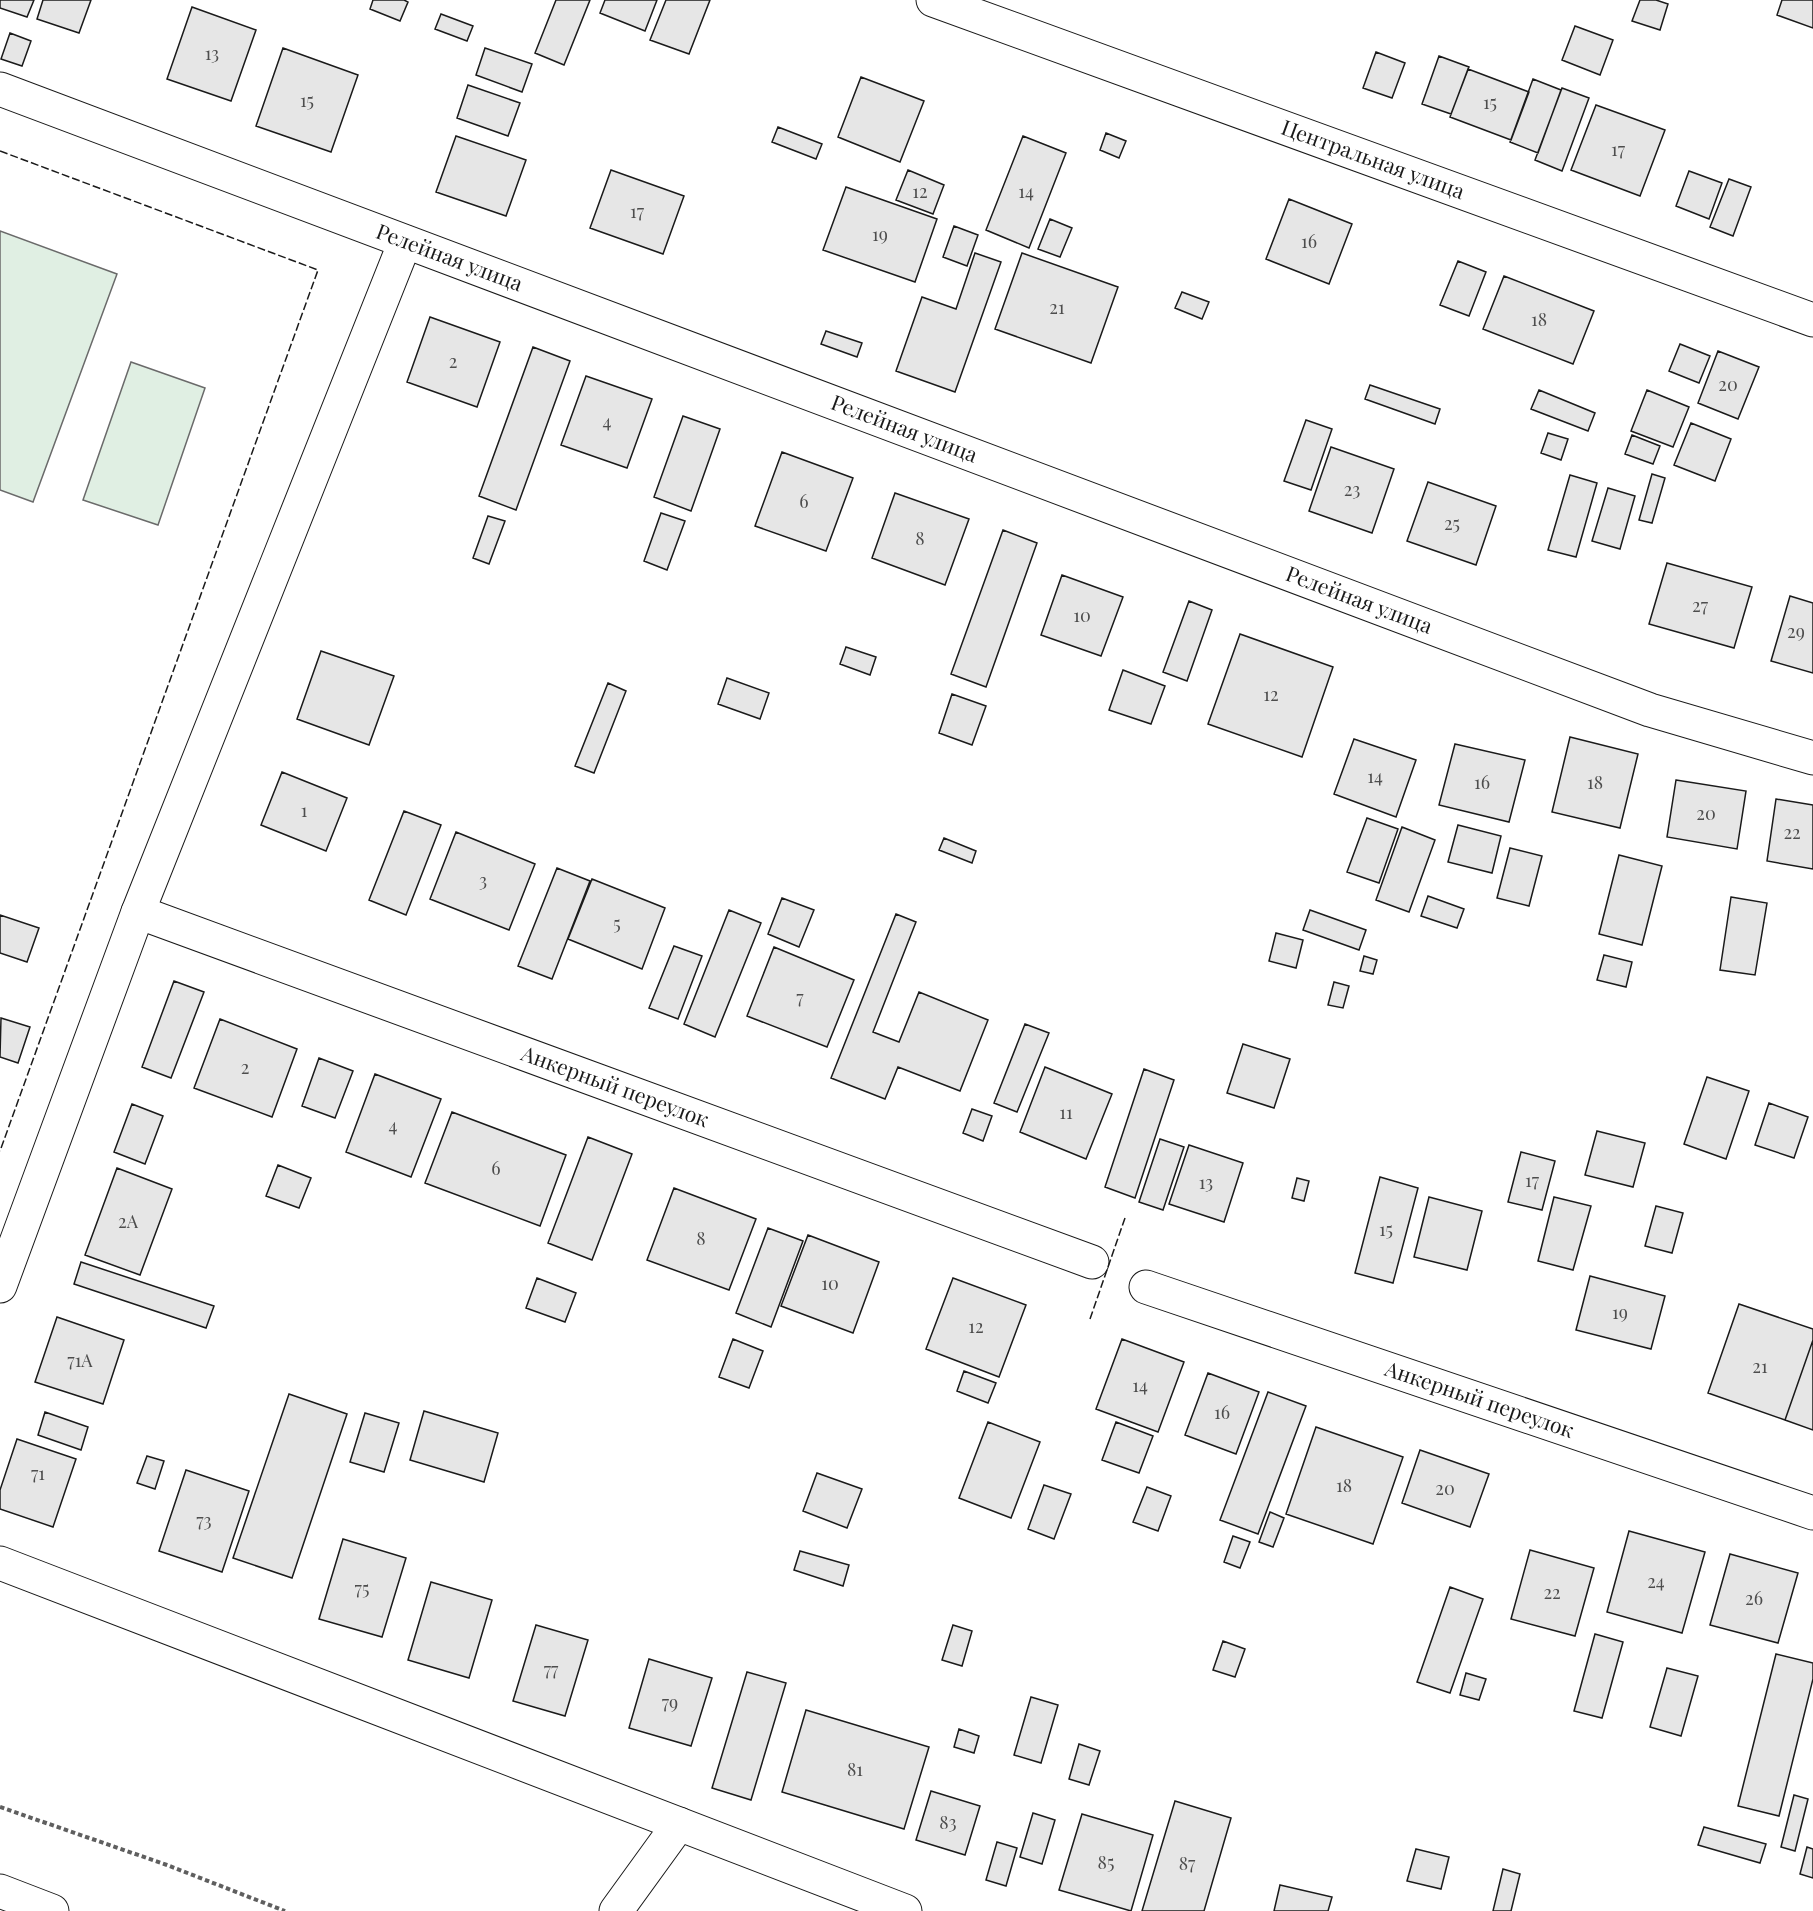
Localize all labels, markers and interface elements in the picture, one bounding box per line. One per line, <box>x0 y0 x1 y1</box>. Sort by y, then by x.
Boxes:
house number: 13 <box>205 41 219 65</box>
house number: 15 <box>300 88 314 112</box>
house number: 15 <box>1483 90 1497 114</box>
street label: Центральная улица <box>1278 112 1469 204</box>
house number: 17 <box>1611 137 1626 161</box>
house number: 12 <box>912 179 928 203</box>
house number: 14 <box>1018 179 1034 203</box>
house number: 17 <box>630 199 645 223</box>
street label: Релейная улица <box>373 216 528 297</box>
house number: 19 <box>872 222 888 246</box>
house number: 16 <box>1301 229 1317 253</box>
house number: 21 <box>1049 295 1065 319</box>
house number: 18 <box>1531 307 1547 331</box>
house number: 2 <box>449 349 457 373</box>
house number: 20 <box>1718 372 1738 396</box>
street label: Релейная улица <box>828 387 982 468</box>
house number: 4 <box>603 409 612 433</box>
house number: 23 <box>1344 477 1360 501</box>
house number: 6 <box>799 489 809 513</box>
house number: 25 <box>1444 511 1460 535</box>
house number: 8 <box>915 526 925 550</box>
street label: Релейная улица <box>1282 558 1437 639</box>
house number: 27 <box>1692 593 1709 617</box>
house number: 10 <box>1073 603 1091 627</box>
house number: 29 <box>1787 619 1805 643</box>
house number: 12 <box>1263 682 1279 706</box>
house number: 14 <box>1367 764 1383 788</box>
house number: 16 <box>1474 770 1490 794</box>
house number: 18 <box>1587 770 1603 794</box>
house number: 1 <box>301 798 308 822</box>
house number: 20 <box>1696 801 1716 825</box>
house number: 22 <box>1783 820 1801 844</box>
house number: 3 <box>479 868 487 892</box>
house number: 5 <box>613 911 621 935</box>
house number: 7 <box>796 985 804 1009</box>
street label: Анкерный переулок <box>517 1038 713 1132</box>
house number: 2 <box>241 1055 249 1079</box>
house number: 11 <box>1059 1100 1073 1124</box>
house number: 4 <box>389 1113 398 1137</box>
house number: 6 <box>491 1156 501 1180</box>
house number: 17 <box>1525 1168 1540 1192</box>
house number: 13 <box>1199 1170 1213 1194</box>
house number: 2А <box>118 1209 139 1233</box>
house number: 15 <box>1379 1217 1393 1241</box>
house number: 8 <box>696 1226 706 1250</box>
house number: 10 <box>821 1271 839 1295</box>
house number: 19 <box>1612 1300 1628 1324</box>
house number: 12 <box>968 1314 984 1338</box>
house number: 71А <box>67 1348 93 1372</box>
street label: Анкерный переулок <box>1381 1353 1578 1443</box>
house number: 21 <box>1752 1354 1768 1378</box>
house number: 14 <box>1132 1373 1148 1397</box>
house number: 16 <box>1214 1400 1230 1424</box>
house number: 71 <box>31 1461 45 1485</box>
house number: 18 <box>1336 1473 1352 1497</box>
house number: 20 <box>1435 1476 1455 1500</box>
house number: 73 <box>196 1508 212 1532</box>
house number: 24 <box>1647 1569 1665 1593</box>
house number: 75 <box>355 1576 369 1600</box>
house number: 22 <box>1543 1580 1561 1604</box>
house number: 26 <box>1745 1586 1763 1610</box>
house number: 77 <box>544 1657 559 1681</box>
house number: 79 <box>662 1690 678 1714</box>
house number: 81 <box>847 1757 863 1781</box>
house number: 83 <box>939 1810 957 1834</box>
house number: 85 <box>1098 1850 1114 1874</box>
house number: 87 <box>1179 1851 1196 1875</box>

